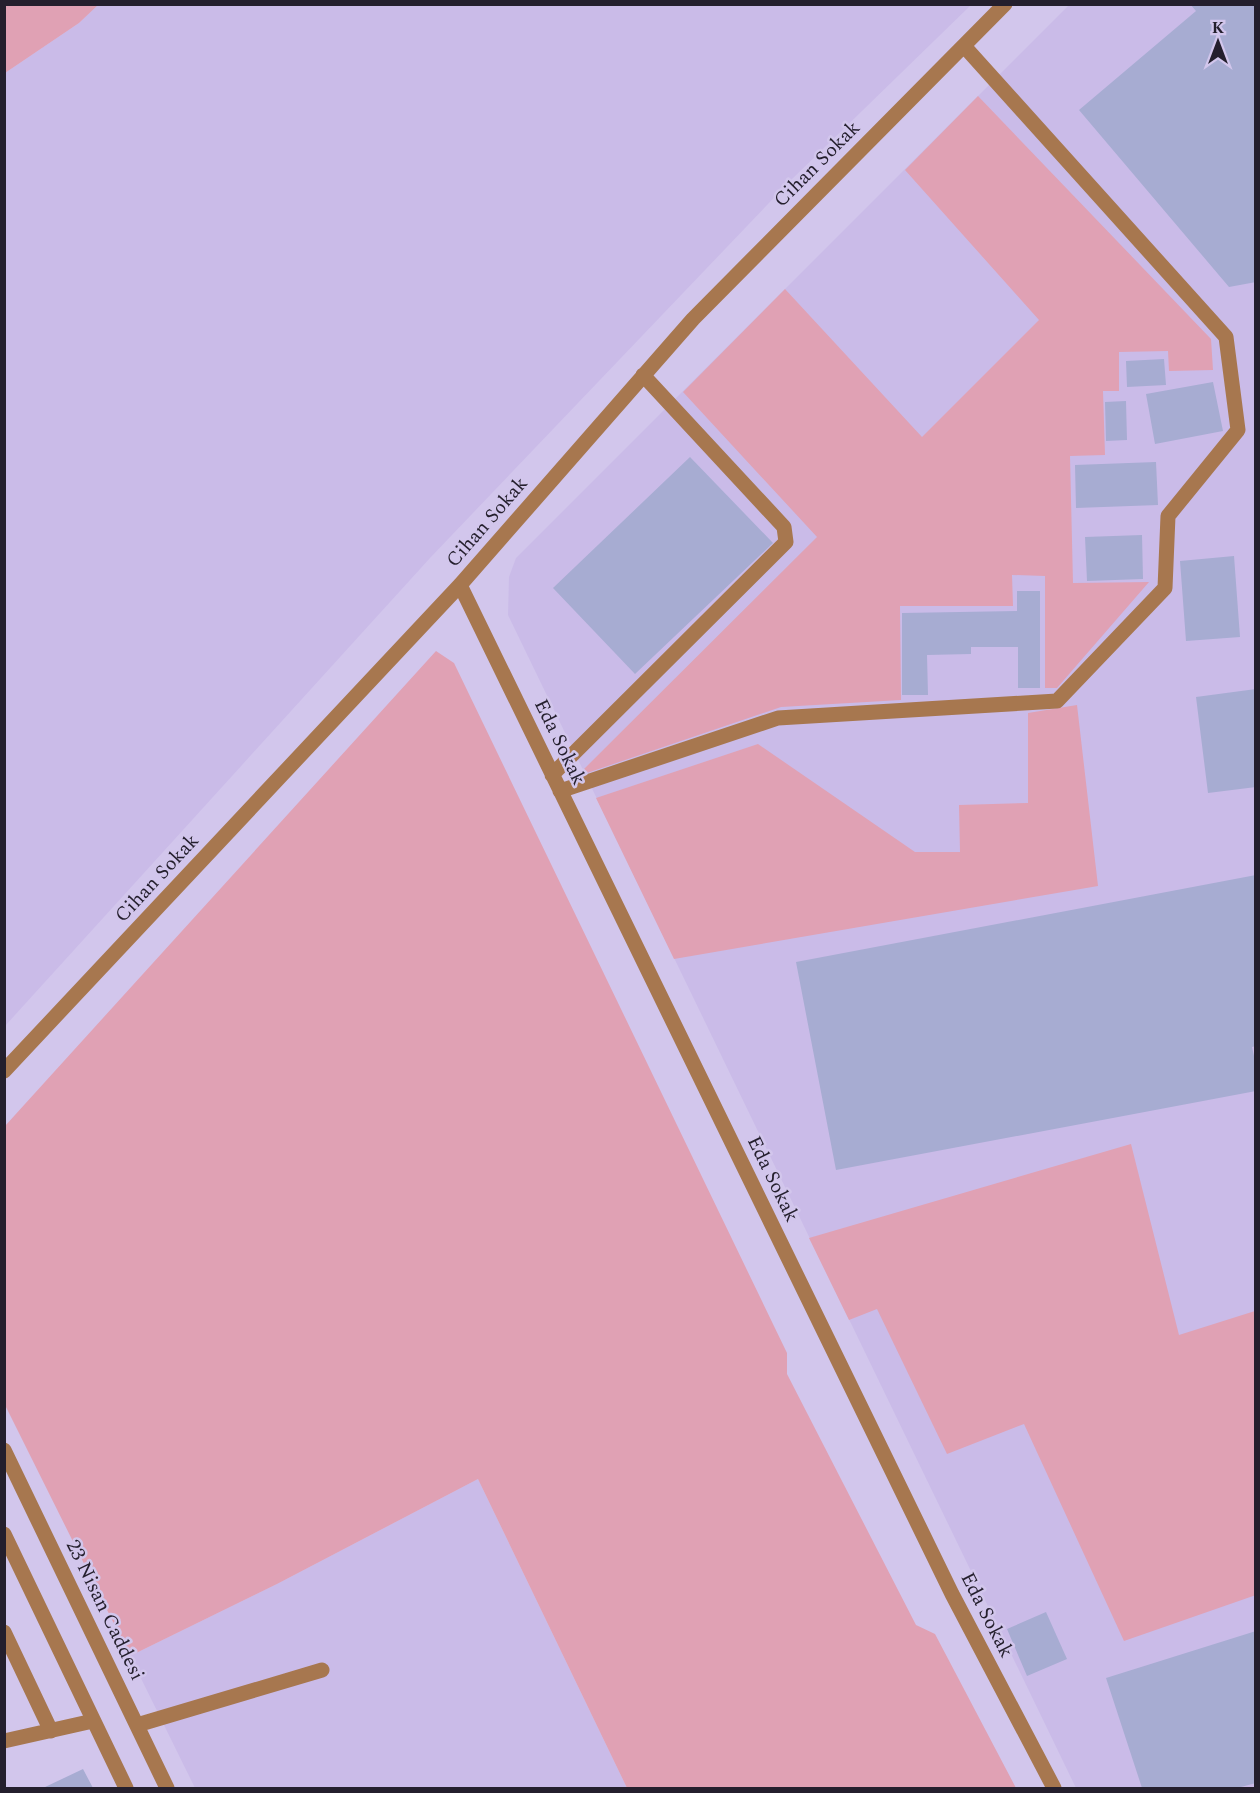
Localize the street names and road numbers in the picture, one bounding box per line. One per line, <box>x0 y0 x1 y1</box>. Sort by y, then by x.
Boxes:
street label: Cihan Sokak <box>767 114 867 214</box>
street label: Cihan Sokak <box>439 470 535 574</box>
street label: Eda Sokak <box>526 694 594 790</box>
street label: Cihan Sokak <box>108 827 206 929</box>
street label: Eda Sokak <box>739 1131 807 1227</box>
street label: 23 Nisan Caddesi <box>58 1534 152 1686</box>
street label: Eda Sokak <box>953 1567 1021 1663</box>

